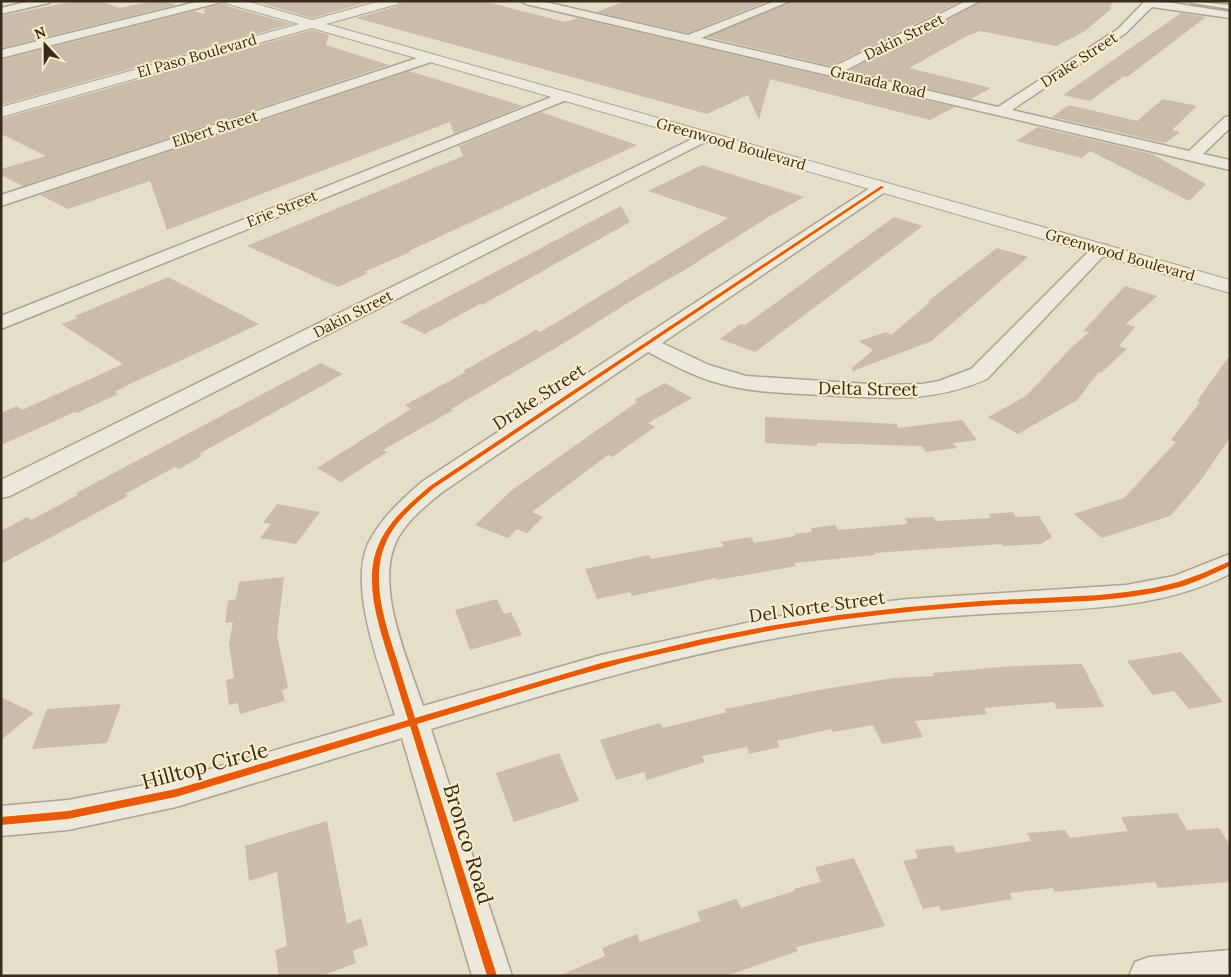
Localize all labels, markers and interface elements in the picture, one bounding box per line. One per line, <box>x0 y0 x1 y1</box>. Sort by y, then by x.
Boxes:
street label: Dakin Street <box>861 9 947 64</box>
north arrow <box>20 20 70 70</box>
text: N <box>32 23 49 43</box>
street label: Drake Street <box>1037 28 1121 91</box>
street label: El Paso Boulevard <box>135 29 259 82</box>
street label: Granada Road <box>828 61 928 102</box>
street label: Elbert Street <box>170 106 260 151</box>
street label: Greenwood Boulevard <box>654 113 808 174</box>
street label: Erie Street <box>244 186 320 231</box>
street label: Greenwood Boulevard <box>1043 224 1197 285</box>
street label: Dakin Street <box>310 285 396 342</box>
street label: Drake Street <box>488 358 589 435</box>
street label: Delta Street <box>818 376 918 401</box>
street label: Del Norte Street <box>747 586 887 627</box>
street label: Hilltop Circle <box>139 736 271 795</box>
street label: Bronco Road <box>437 780 500 907</box>

